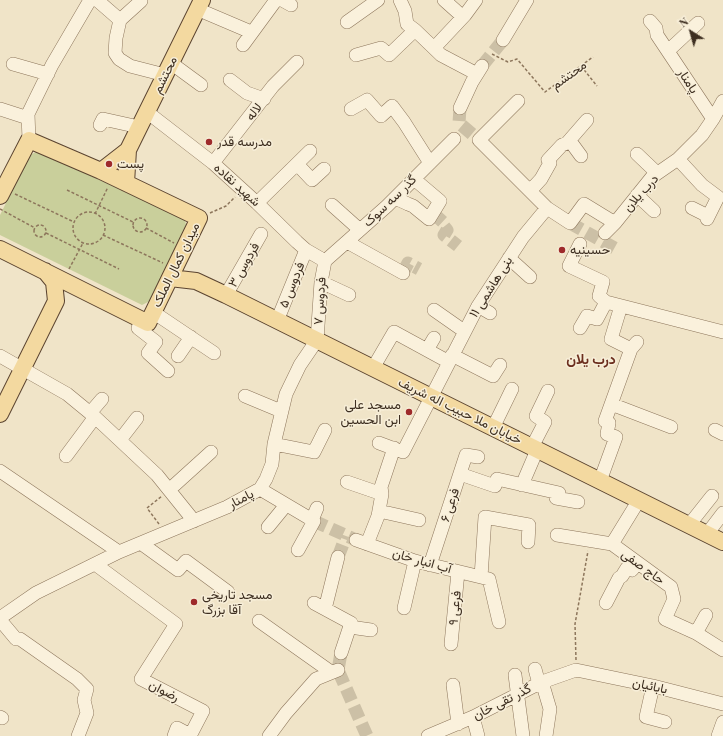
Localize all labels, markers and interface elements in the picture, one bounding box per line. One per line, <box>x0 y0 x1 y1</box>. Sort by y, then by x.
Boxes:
north arrow <box>671 12 711 52</box>
text: N <box>676 14 691 30</box>
street label: محتشم <box>149 54 181 96</box>
street label: محتشم <box>548 57 590 93</box>
street label: پامنار <box>674 66 702 96</box>
street label: لاله <box>242 100 266 124</box>
place label: مدرسه قدر <box>217 134 272 150</box>
marker: مدرسه قدر <box>204 137 214 147</box>
place label: پست <box>117 156 144 172</box>
marker: پست <box>104 159 114 169</box>
street label: شهید نقاده <box>210 160 264 210</box>
street label: درب یلان <box>620 171 662 215</box>
street label: گذر سه سوک <box>360 172 420 230</box>
street label: میدان کمال الملک <box>149 220 203 310</box>
street label: فردوس ۳ <box>225 240 263 290</box>
place label: حسینیه <box>570 242 610 258</box>
marker: حسینیه <box>557 245 567 255</box>
street label: بنی هاشمی ۱۱ <box>466 253 516 321</box>
street label: فردوس ۵ <box>276 260 308 310</box>
street label: فردوس ۷ <box>311 276 329 326</box>
district label: درب یلان <box>566 352 616 368</box>
street label: خیابان ملا حبیب اله شریف <box>396 374 524 448</box>
place label: مسجد علی ابن الحسین <box>340 397 401 428</box>
marker: مسجد علی ابن الحسین <box>404 407 414 417</box>
street label: پامنار <box>226 486 256 512</box>
street label: فرعی ۶ <box>437 486 463 524</box>
street label: آب انبار خان <box>391 545 453 577</box>
street label: حاج صفی <box>618 546 668 588</box>
place label: مسجد تاریخی آقا بزرگ <box>202 587 272 618</box>
street label: فرعی ۹ <box>445 590 465 626</box>
marker: مسجد تاریخی آقا بزرگ <box>189 597 199 607</box>
street label: بابائیان <box>631 675 669 697</box>
street label: رضوان <box>146 677 182 705</box>
street label: گذر تقی خان <box>470 681 534 723</box>

